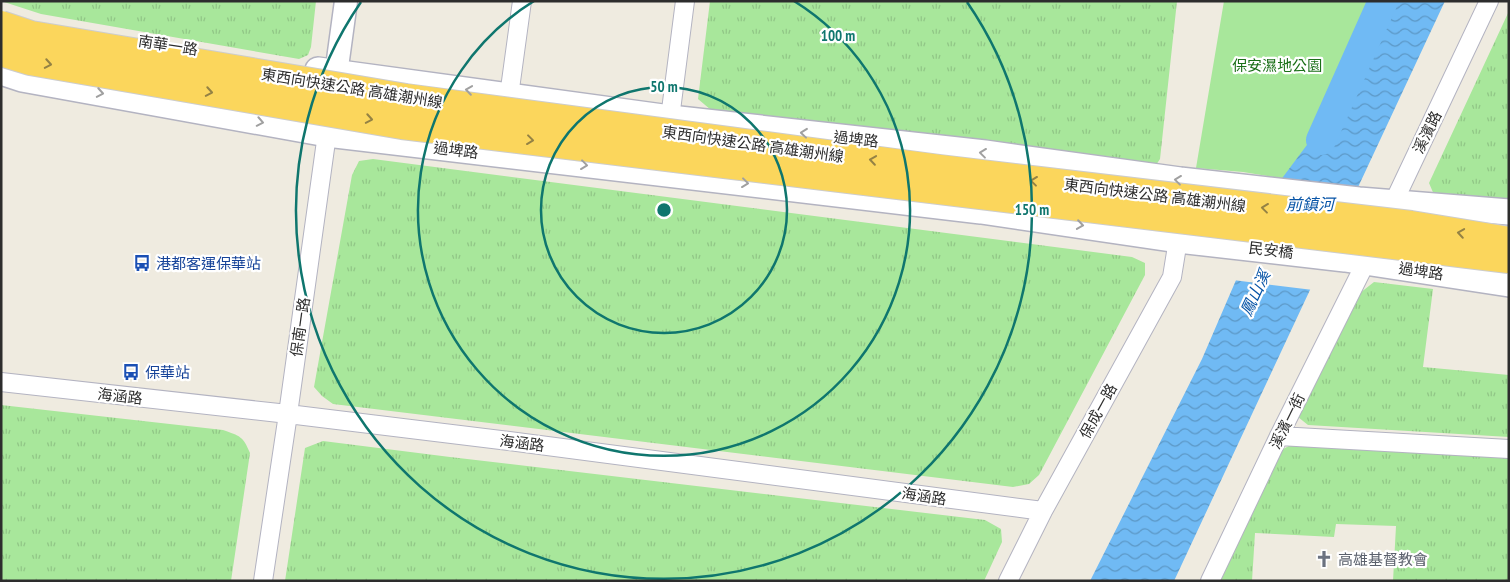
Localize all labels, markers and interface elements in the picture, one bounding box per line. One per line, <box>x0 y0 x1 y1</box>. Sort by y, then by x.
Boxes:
text: 100 m <box>821 26 855 45</box>
street label: 南華一路 <box>137 31 199 59</box>
park label: 保安濕地公園 <box>1232 56 1322 75</box>
one-way arrow <box>44 59 53 69</box>
street label: 東西向快速公路 高雄潮州線 <box>260 64 444 112</box>
text: 50 m <box>650 77 678 96</box>
one-way arrow <box>465 85 473 96</box>
one-way arrow <box>204 86 213 96</box>
one-way arrow <box>96 87 105 97</box>
street label: 溪濱路 <box>1409 108 1445 156</box>
one-way arrow <box>364 113 373 123</box>
one-way arrow <box>256 116 264 127</box>
street label: 東西向快速公路 高雄潮州線 <box>661 122 845 166</box>
street label: 過埤路 <box>833 127 879 151</box>
one-way arrow <box>800 128 808 139</box>
one-way arrow <box>526 134 534 145</box>
street label: 過埤路 <box>433 138 479 162</box>
one-way arrow <box>978 148 986 159</box>
one-way arrow <box>868 156 877 166</box>
one-way arrow <box>580 159 588 170</box>
street label: 東西向快速公路 高雄潮州線 <box>1063 174 1247 216</box>
one-way arrow <box>1174 175 1182 186</box>
one-way arrow <box>1030 176 1038 187</box>
one-way arrow <box>741 177 749 188</box>
water label: 前鎮河 <box>1286 194 1337 214</box>
text: 150 m <box>1015 200 1049 219</box>
centre of rings <box>655 201 673 219</box>
one-way arrow <box>1260 203 1268 214</box>
one-way arrow <box>1075 220 1084 230</box>
one-way arrow <box>1456 228 1464 239</box>
street label: 民安橋 <box>1248 238 1294 262</box>
bus stop icon: 港都客運保華站 <box>132 253 152 273</box>
place label: 港都客運保華站 <box>156 254 261 273</box>
street label: 過埤路 <box>1397 258 1445 284</box>
water label: 鳳山溪 <box>1236 265 1275 319</box>
street label: 保南一路 <box>286 296 314 358</box>
bus stop icon: 保華站 <box>121 362 141 382</box>
place label: 保華站 <box>145 363 190 382</box>
street label: 保成一路 <box>1075 380 1121 442</box>
street label: 海涵路 <box>97 384 143 408</box>
street label: 溪濱一街 <box>1265 390 1309 452</box>
street label: 海涵路 <box>499 431 545 455</box>
street label: 海涵路 <box>900 483 948 509</box>
church icon: 高雄基督教會 <box>1314 549 1334 569</box>
place label: 高雄基督教會 <box>1338 550 1428 569</box>

